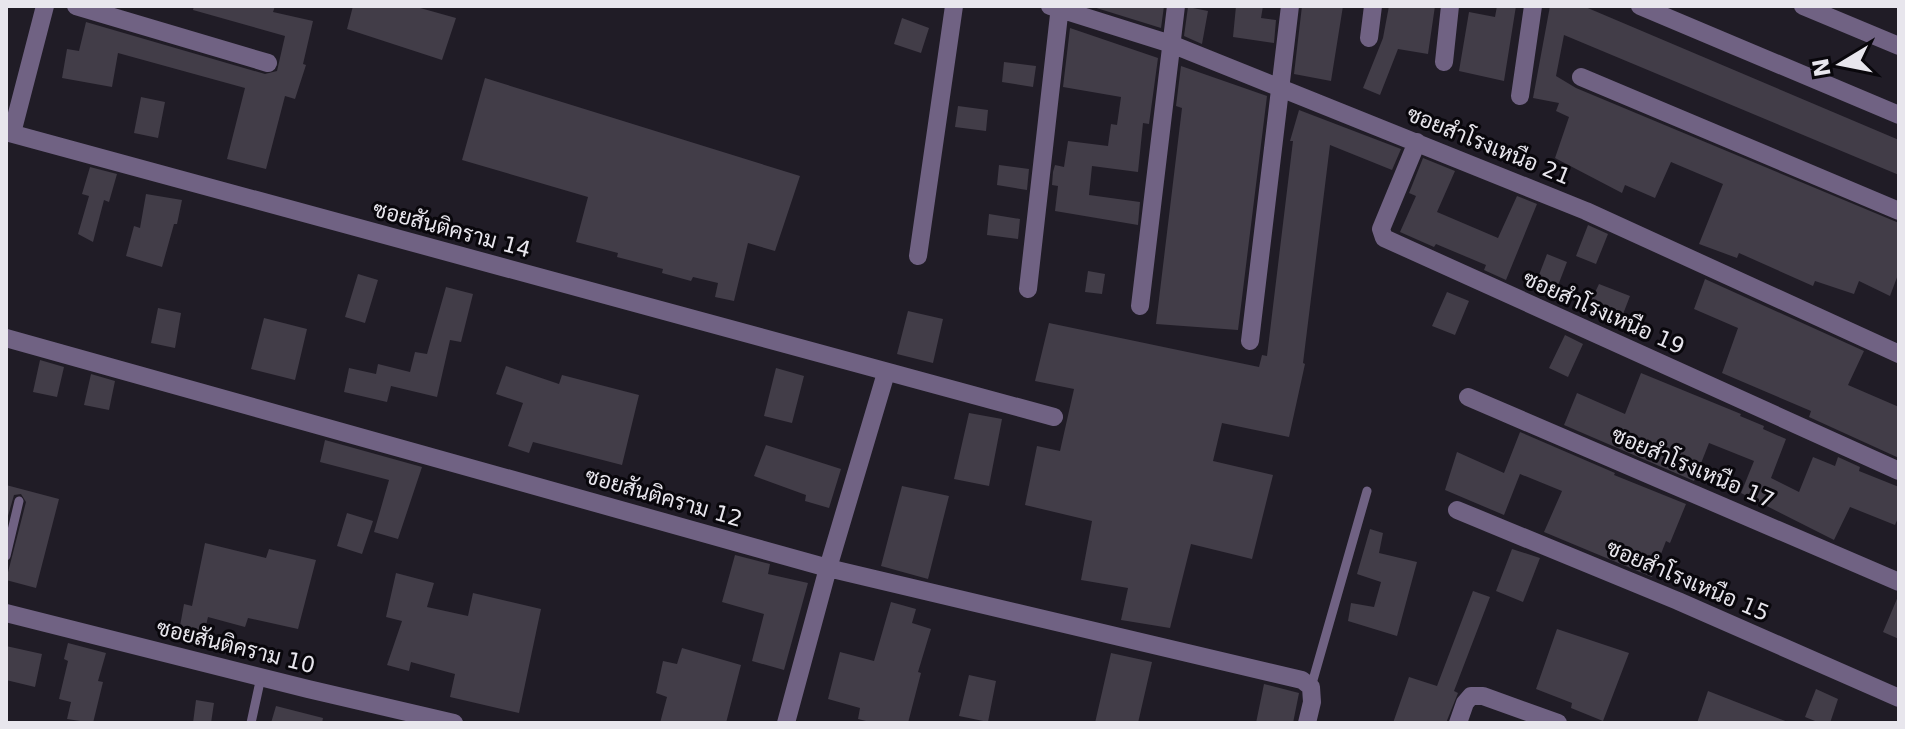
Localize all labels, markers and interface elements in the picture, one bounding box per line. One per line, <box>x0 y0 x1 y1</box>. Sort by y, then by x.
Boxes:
north arrow <box>1801 24 1881 104</box>
text: N <box>1808 56 1836 79</box>
street label: ซอยสำโรงเหนือ 21 <box>1403 99 1575 190</box>
street label: ซอยสันติคราม 14 <box>370 195 534 263</box>
street label: ซอยสำโรงเหนือ 19 <box>1519 264 1689 359</box>
street label: ซอยสำโรงเหนือ 17 <box>1608 420 1779 513</box>
street label: ซอยสันติคราม 12 <box>582 462 746 532</box>
street label: ซอยสำโรงเหนือ 15 <box>1603 533 1774 626</box>
street label: ซอยสันติคราม 10 <box>154 614 318 678</box>

